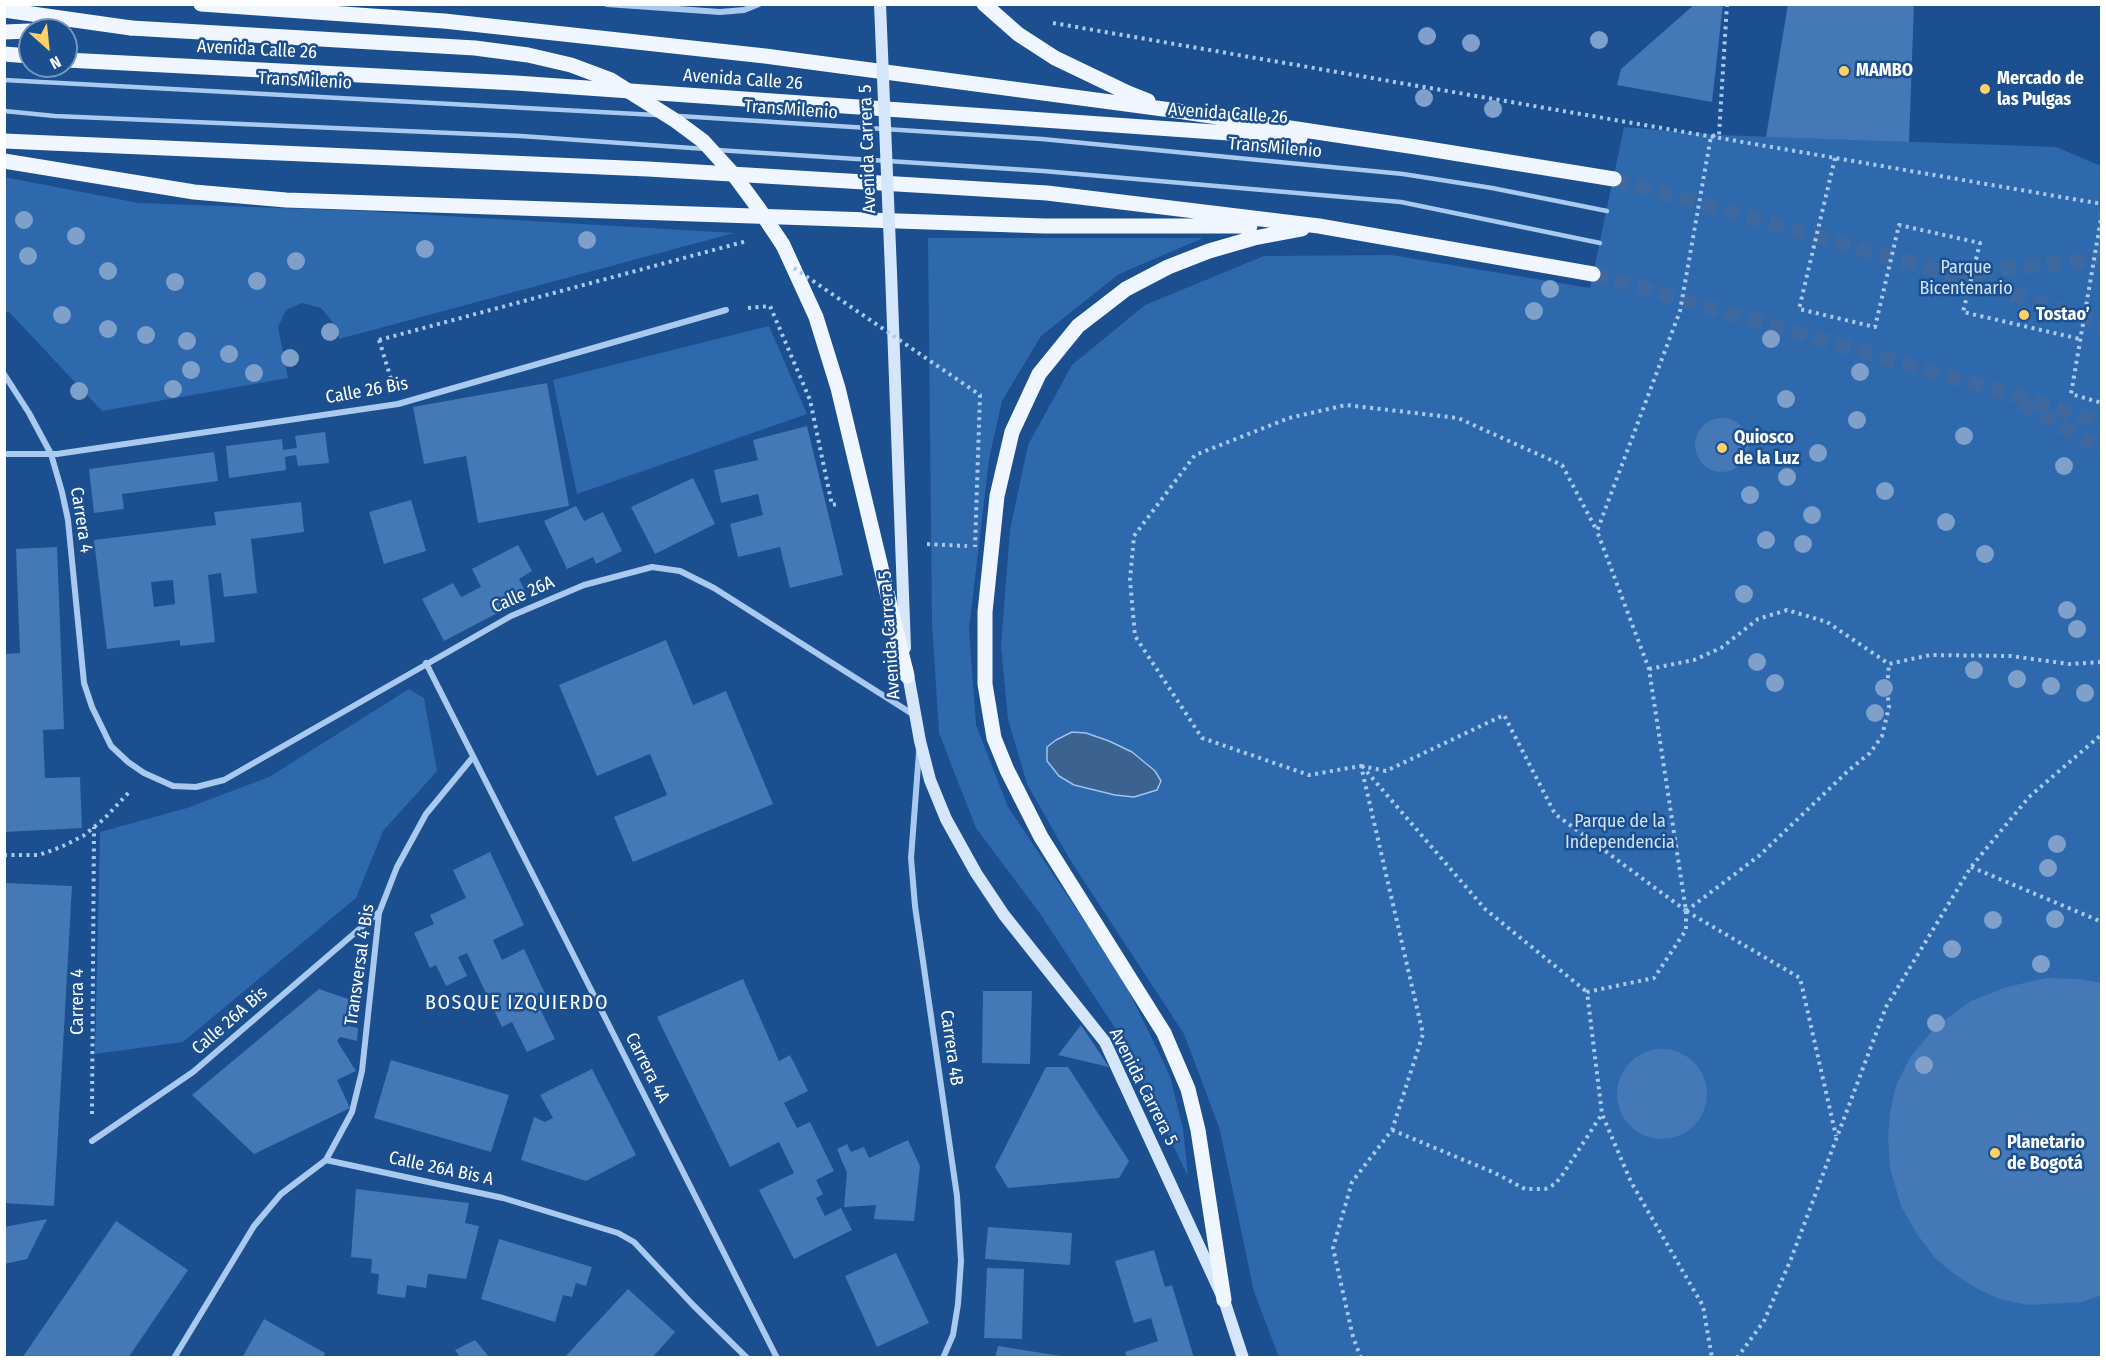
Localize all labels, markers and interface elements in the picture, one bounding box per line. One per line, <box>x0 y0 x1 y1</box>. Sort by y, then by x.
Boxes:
north arrow <box>18 18 78 78</box>
street label: Avenida Calle 26 <box>197 36 317 64</box>
text: N <box>47 52 64 73</box>
place label: MAMBO <box>1856 60 1913 82</box>
marker: MAMBO <box>1837 64 1851 78</box>
street label: Avenida Calle 26 <box>682 65 804 95</box>
street label: TransMilenio <box>258 68 352 94</box>
place label: Mercado de las Pulgas <box>1997 68 2084 110</box>
marker: Mercado de las Pulgas <box>1978 82 1992 96</box>
street label: Avenida Carrera 5 <box>855 84 881 214</box>
street label: TransMilenio <box>743 96 839 124</box>
street label: Avenida Calle 26 <box>1167 99 1289 129</box>
street label: TransMilenio <box>1227 133 1323 163</box>
park label: Parque Bicentenario <box>1919 257 2013 300</box>
place label: Tostao’ <box>2036 304 2090 326</box>
marker: Tostao’ <box>2017 308 2031 322</box>
street label: Calle 26 Bis <box>324 373 410 409</box>
place label: Quiosco de la Luz <box>1734 427 1799 470</box>
marker: Quiosco de la Luz <box>1715 441 1729 455</box>
street label: Carrera 4 <box>65 486 97 554</box>
street label: Avenida Carrera 5 <box>875 570 905 700</box>
street label: Calle 26A <box>488 572 558 618</box>
park label: Parque de la Independencia <box>1565 811 1675 854</box>
street label: Transversal 4 Bis <box>341 903 379 1027</box>
street label: Carrera 4 <box>67 969 89 1035</box>
street label: Calle 26A Bis <box>188 982 272 1060</box>
district label: BOSQUE IZQUIERDO <box>425 991 609 1015</box>
street label: Carrera 4B <box>935 1009 967 1087</box>
street label: Avenida Carrera 5 <box>1104 1025 1182 1149</box>
street label: Carrera 4A <box>620 1029 674 1107</box>
place label: Planetario de Bogotá <box>2007 1132 2085 1174</box>
marker: Planetario de Bogotá <box>1988 1146 2002 1160</box>
street label: Calle 26A Bis A <box>387 1147 495 1191</box>

